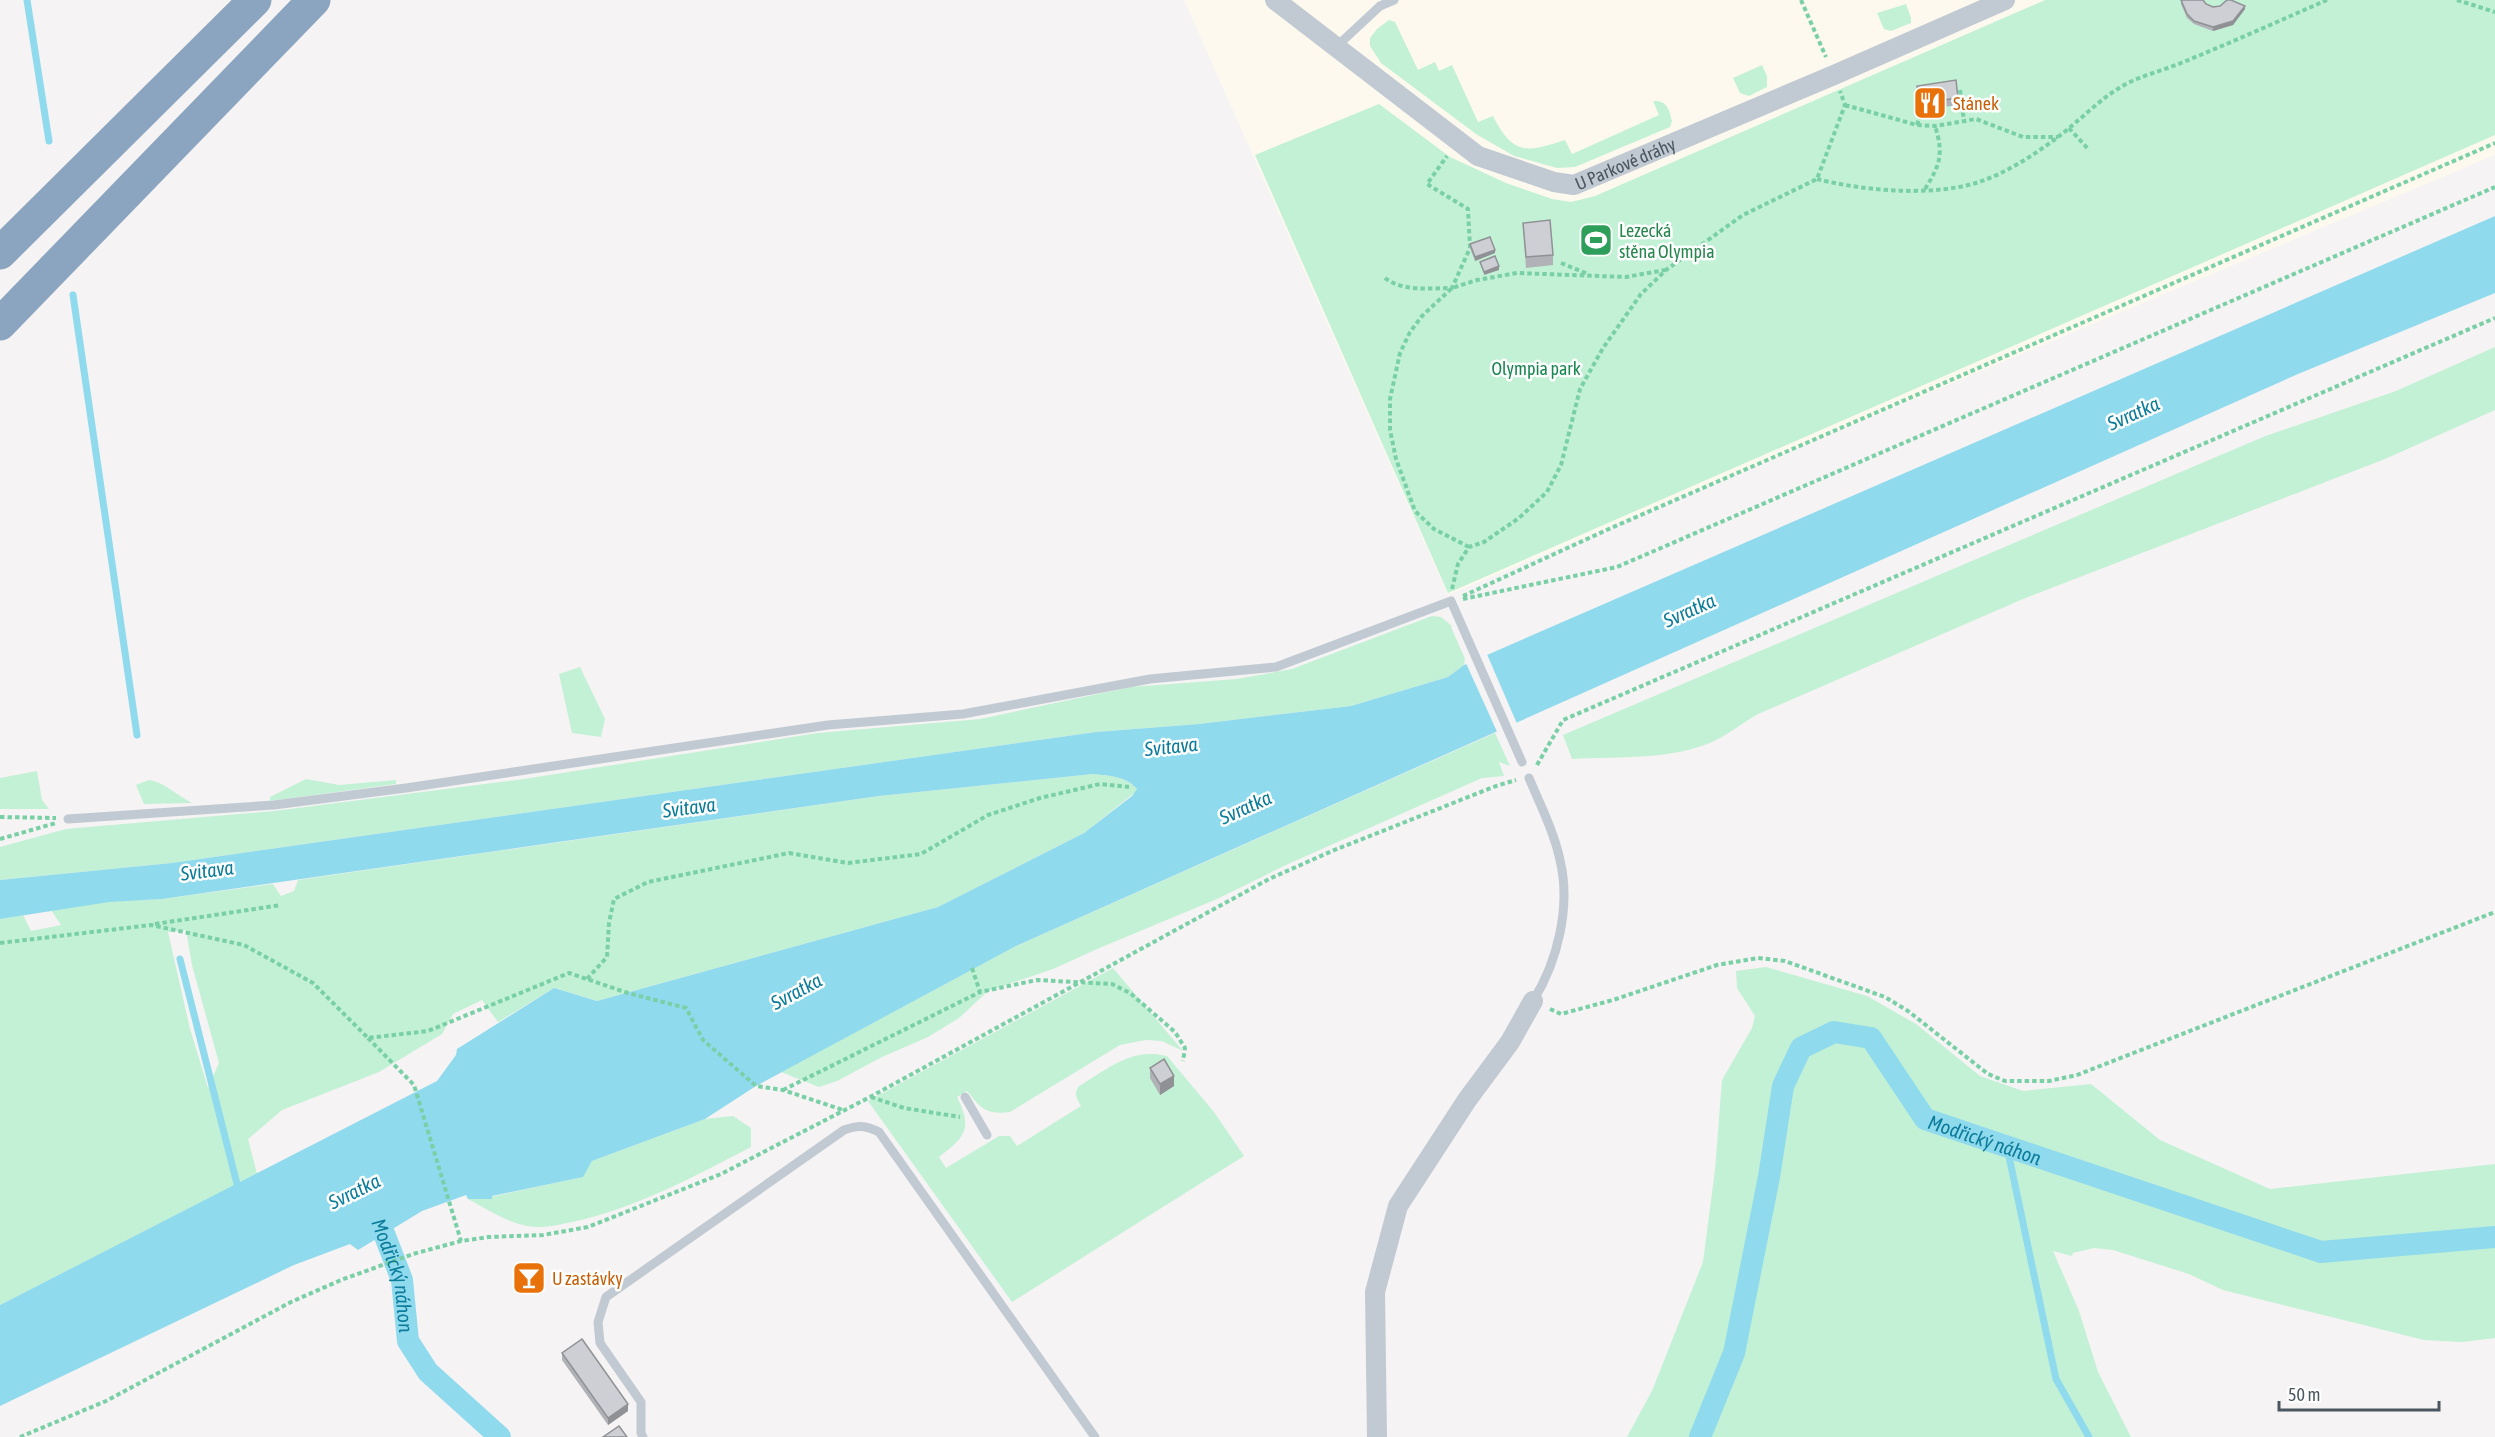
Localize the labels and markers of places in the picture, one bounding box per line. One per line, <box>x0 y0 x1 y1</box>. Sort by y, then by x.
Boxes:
restaurant icon: Stánek <box>1912 85 1948 121</box>
place label: Stánek <box>1953 93 1999 114</box>
place label: Lezecká stěna Olympia <box>1619 220 1715 262</box>
sports icon: Lezecká stěna Olympia <box>1578 222 1614 258</box>
bar icon: U zastávky <box>511 1260 547 1296</box>
place label: U zastávky <box>552 1268 623 1289</box>

